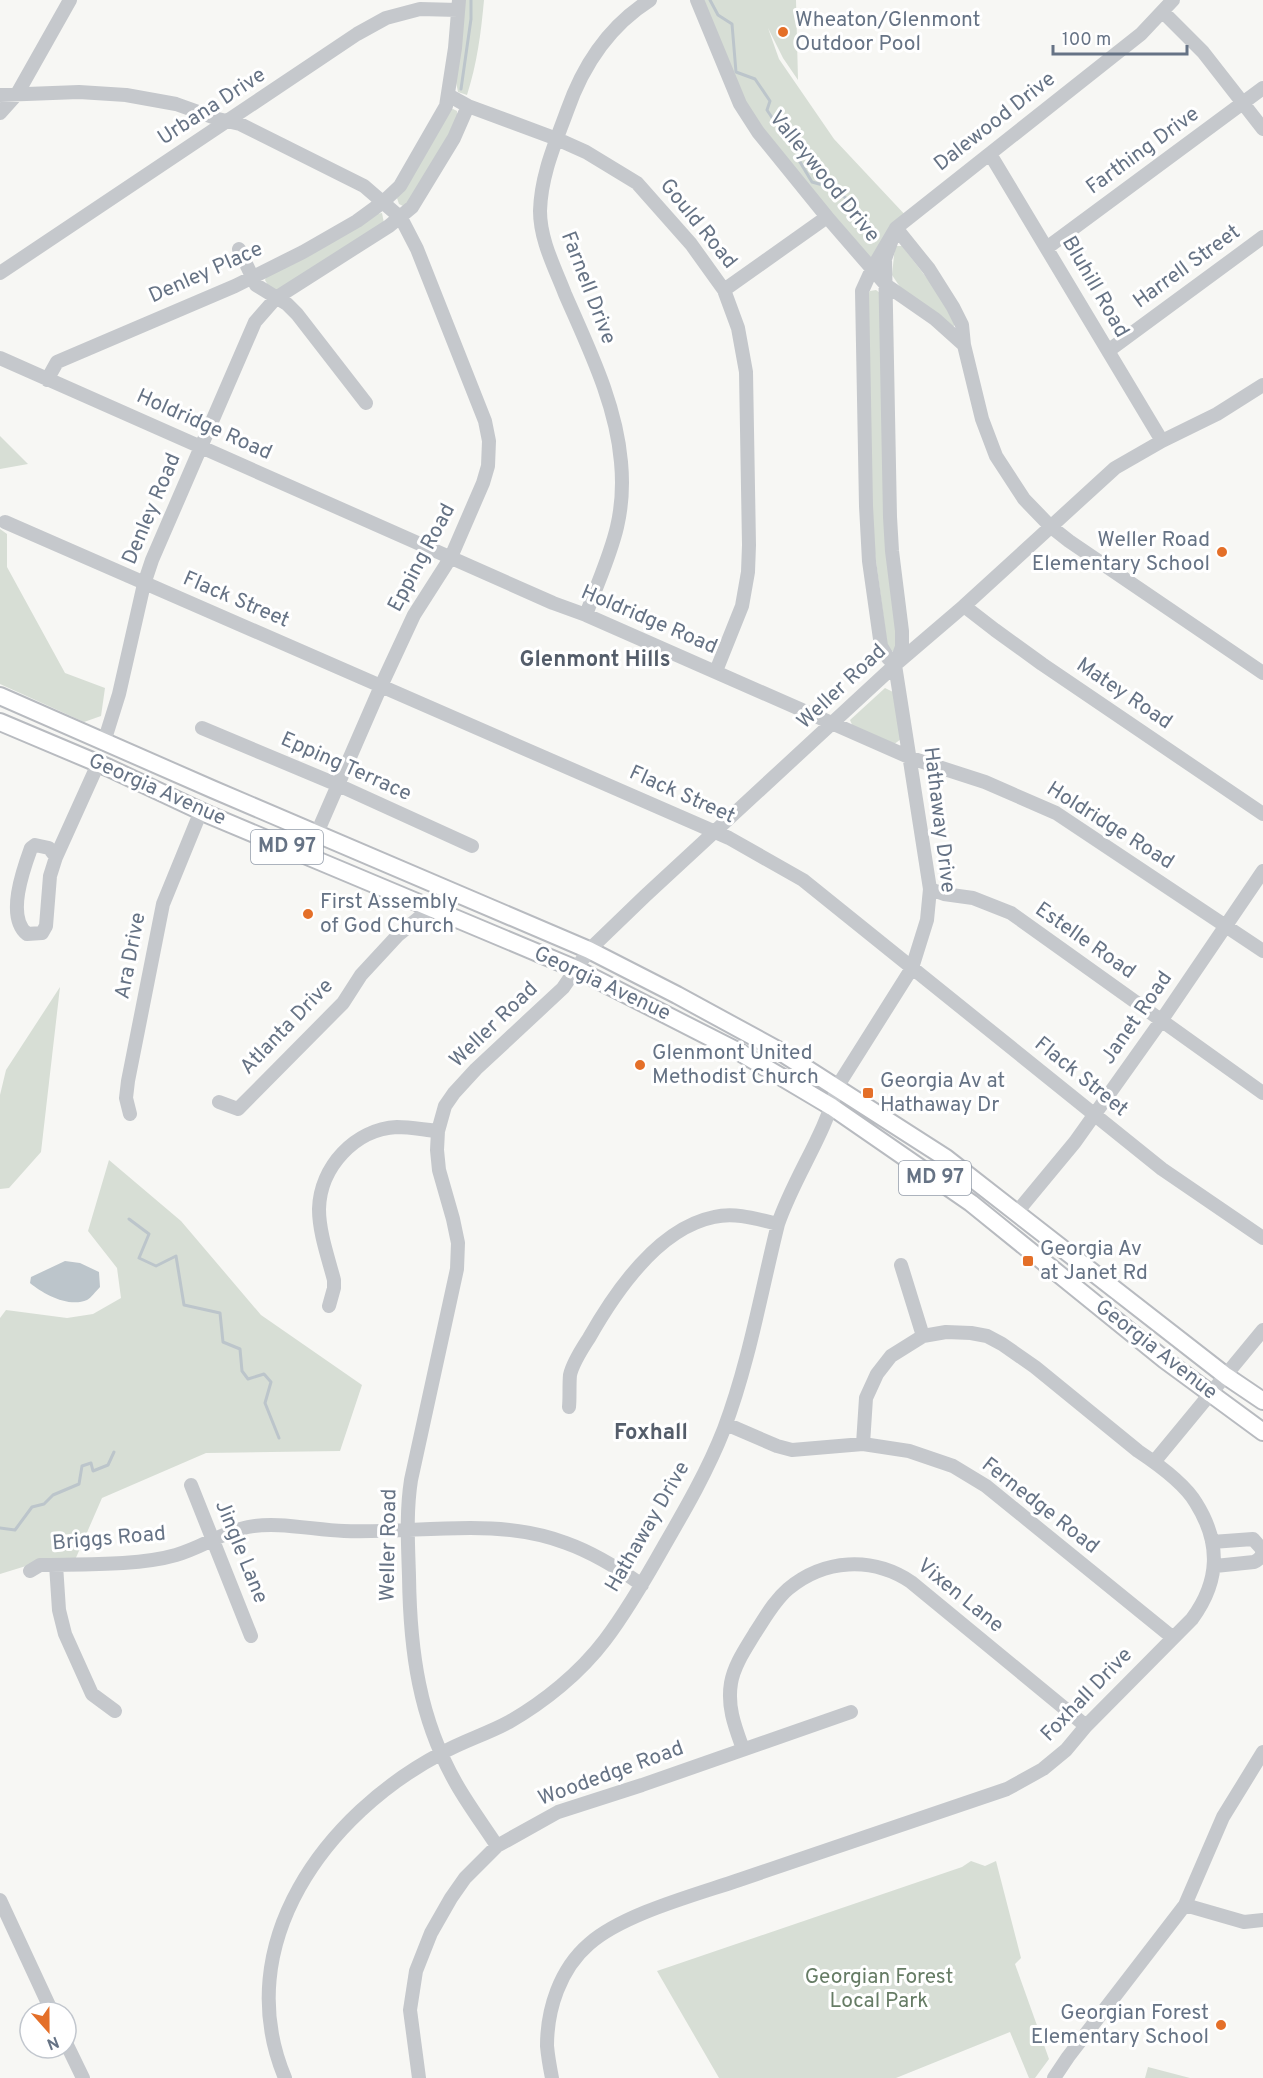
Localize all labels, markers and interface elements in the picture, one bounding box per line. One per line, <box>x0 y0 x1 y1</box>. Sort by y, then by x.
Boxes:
place label: Wheaton/Glenmont Outdoor Pool <box>795 7 980 58</box>
scale bar <box>1053 18 1186 56</box>
marker: Wheaton/Glenmont Outdoor Pool <box>776 25 790 39</box>
text: 100 m <box>1062 29 1111 52</box>
street label: Urbana Drive <box>153 62 271 152</box>
street label: Dalewood Drive <box>929 66 1061 178</box>
street label: Farthing Drive <box>1081 101 1205 201</box>
street label: Valleywood Drive <box>763 106 885 248</box>
street label: Gould Road <box>653 173 743 275</box>
street label: Harrell Street <box>1128 219 1246 315</box>
street label: Farnell Drive <box>554 228 622 348</box>
street label: Bluhill Road <box>1055 231 1135 343</box>
street label: Denley Place <box>145 236 267 310</box>
street label: Holdridge Road <box>132 383 276 467</box>
street label: Denley Road <box>116 449 188 569</box>
street label: Epping Road <box>382 499 462 617</box>
place label: Weller Road Elementary School <box>1032 527 1210 578</box>
marker: Weller Road Elementary School <box>1215 545 1229 559</box>
street label: Flack Street <box>179 565 293 635</box>
street label: Holdridge Road <box>577 579 721 661</box>
street label: Weller Road <box>792 639 892 735</box>
district label: Glenmont Hills <box>519 647 671 674</box>
street label: Matey Road <box>1071 652 1177 736</box>
street label: Epping Terrace <box>276 726 416 808</box>
street label: Hathaway Drive <box>917 746 961 894</box>
street label: Georgia Avenue <box>84 748 230 832</box>
street label: Flack Street <box>625 760 739 830</box>
street label: Holdridge Road <box>1041 776 1179 876</box>
road number: MD 97 <box>251 830 323 864</box>
place label: First Assembly of God Church <box>320 889 458 940</box>
street label: Estelle Road <box>1029 896 1141 986</box>
marker: First Assembly of God Church <box>301 907 315 921</box>
street label: Ara Drive <box>109 910 153 1002</box>
street label: Georgia Avenue <box>529 941 675 1027</box>
street label: Janet Road <box>1095 966 1179 1070</box>
street label: Atlanta Drive <box>234 973 340 1081</box>
street label: Weller Road <box>444 976 544 1074</box>
street label: Flack Street <box>1029 1031 1133 1123</box>
place label: Glenmont United Methodist Church <box>652 1040 819 1091</box>
marker: Glenmont United Methodist Church <box>633 1058 647 1072</box>
place label: Georgia Av at Hathaway Dr <box>880 1068 1005 1119</box>
marker: Georgia Av at Hathaway Dr <box>861 1086 875 1100</box>
road number: MD 97 <box>899 1161 971 1195</box>
place label: Georgia Av at Janet Rd <box>1040 1236 1148 1287</box>
marker: Georgia Av at Janet Rd <box>1021 1254 1035 1268</box>
street label: Georgia Avenue <box>1089 1294 1223 1406</box>
district label: Foxhall <box>614 1420 688 1447</box>
street label: Fernedge Road <box>976 1452 1104 1560</box>
street label: Hathaway Drive <box>600 1457 696 1597</box>
street label: Weller Road <box>375 1488 403 1602</box>
street label: Jingle Lane <box>208 1496 274 1608</box>
street label: Briggs Road <box>51 1521 167 1557</box>
street label: Vixen Lane <box>911 1553 1009 1639</box>
street label: Foxhall Drive <box>1035 1642 1139 1748</box>
street label: Woodedge Road <box>534 1735 688 1813</box>
park label: Georgian Forest Local Park <box>805 1964 953 2015</box>
north arrow <box>18 2000 78 2060</box>
place label: Georgian Forest Elementary School <box>1031 2000 1209 2051</box>
marker: Georgian Forest Elementary School <box>1214 2018 1228 2032</box>
text: N <box>44 2031 62 2054</box>

